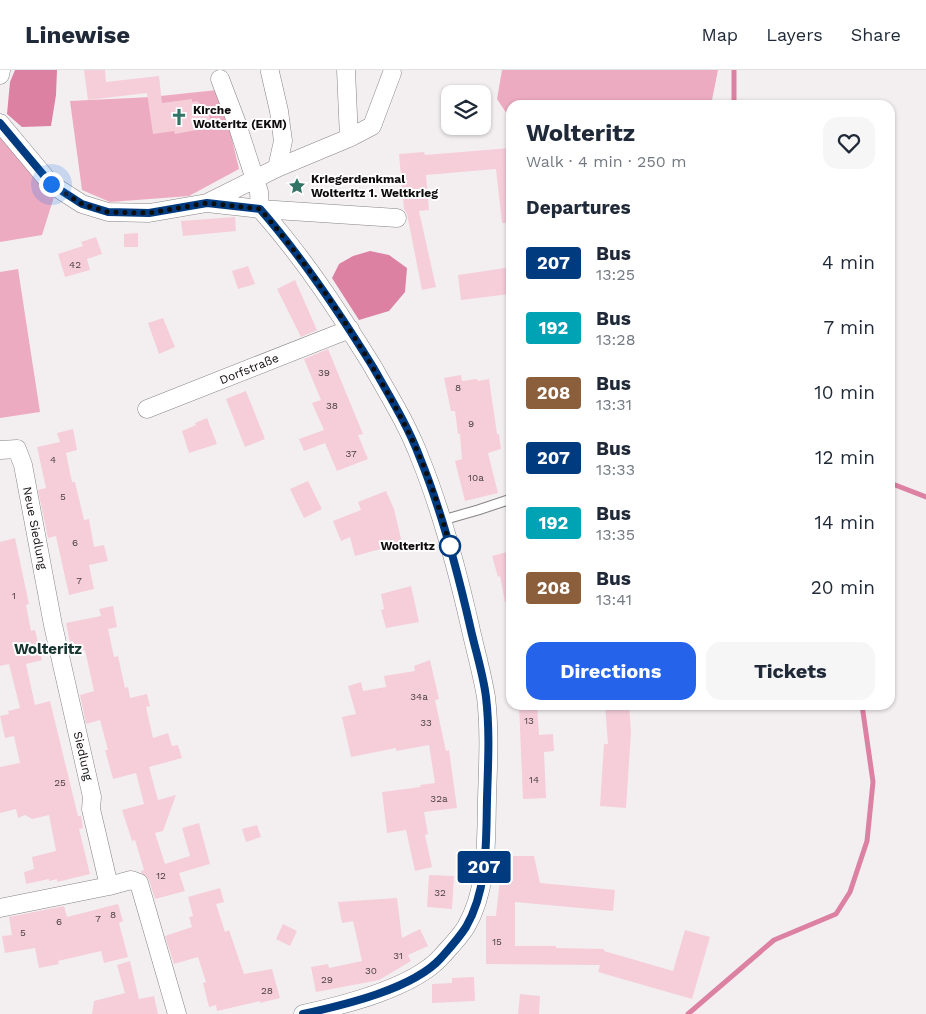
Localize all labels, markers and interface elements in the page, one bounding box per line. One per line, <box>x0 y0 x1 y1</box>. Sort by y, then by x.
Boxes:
text: Linewise <box>25 21 130 49</box>
text: Map <box>701 24 738 45</box>
text: Layers <box>766 24 823 45</box>
text: Share <box>851 24 901 45</box>
map controls <box>441 85 491 135</box>
button: layers <box>441 85 491 135</box>
place label: Kirche Wolteritz (EKM) <box>193 103 287 131</box>
church icon: Kirche Wolteritz (EKM) <box>169 107 189 127</box>
button: heart <box>823 117 875 169</box>
text: Wolteritz <box>526 119 635 147</box>
text: Walk · 4 min · 250 m <box>526 152 686 171</box>
your location <box>39 172 64 197</box>
place label: Kriegerdenkmal Wolteritz 1. Weltkrieg <box>311 172 438 200</box>
place icon: Kriegerdenkmal Wolteritz 1. Weltkrieg <box>287 176 307 196</box>
text: Departures <box>526 196 631 219</box>
text: Bus <box>596 242 631 265</box>
text: 4 min <box>822 251 875 274</box>
text: 207 <box>537 252 570 273</box>
house number: 42 <box>69 259 81 270</box>
text: 13:25 <box>596 265 635 284</box>
text: Bus <box>596 307 631 330</box>
text: 7 min <box>824 316 875 339</box>
text: 192 <box>539 317 568 338</box>
text: 13:28 <box>596 330 636 349</box>
street label: Dorfstraße <box>217 351 281 387</box>
house number: 39 <box>318 367 330 378</box>
text: Bus <box>596 372 631 395</box>
text: 10 min <box>814 381 875 404</box>
house number: 8 <box>455 382 461 393</box>
text: 208 <box>537 382 570 403</box>
text: 13:31 <box>596 395 632 414</box>
house number: 38 <box>326 400 338 411</box>
house number: 9 <box>468 418 474 429</box>
text: Bus <box>596 437 631 460</box>
text: 12 min <box>815 446 875 469</box>
text: 207 <box>537 447 570 468</box>
house number: 37 <box>345 448 357 459</box>
house number: 4 <box>50 454 56 465</box>
text: 13:33 <box>596 460 635 479</box>
house number: 10a <box>468 472 484 483</box>
street label: Neue Siedlung <box>20 485 50 571</box>
house number: 5 <box>60 491 66 502</box>
text: Bus <box>596 502 631 525</box>
text: 14 min <box>815 511 875 534</box>
text: 192 <box>539 512 568 533</box>
text: 13:35 <box>596 525 635 544</box>
marker: Wolteritz <box>439 535 461 557</box>
house number: 6 <box>72 537 78 548</box>
place label: Wolteritz <box>380 539 435 553</box>
text: Bus <box>596 567 631 590</box>
house number: 7 <box>76 575 82 586</box>
text: 20 min <box>811 576 875 599</box>
text: 208 <box>537 577 570 598</box>
house number: 1 <box>12 590 16 601</box>
text: 13:41 <box>596 590 632 609</box>
district label: Wolteritz <box>14 640 82 658</box>
button: Directions <box>526 642 696 700</box>
button: Tickets <box>706 642 875 700</box>
house number: 34a <box>410 691 428 702</box>
house number: 13 <box>524 715 534 726</box>
house number: 33 <box>420 717 432 728</box>
street label: Siedlung <box>71 730 96 783</box>
house number: 14 <box>529 774 539 785</box>
house number: 25 <box>54 777 66 788</box>
house number: 32a <box>430 793 448 804</box>
line badge: 207 <box>455 851 513 883</box>
text: 207 <box>468 856 500 877</box>
house number: 12 <box>156 870 166 881</box>
house number: 32 <box>434 887 446 898</box>
house number: 8 <box>110 909 116 920</box>
house number: 7 <box>95 913 101 924</box>
house number: 6 <box>56 916 62 927</box>
house number: 5 <box>20 927 26 938</box>
house number: 15 <box>492 936 502 947</box>
house number: 31 <box>393 950 403 961</box>
house number: 30 <box>365 965 377 976</box>
house number: 29 <box>321 974 333 985</box>
house number: 28 <box>261 985 273 996</box>

